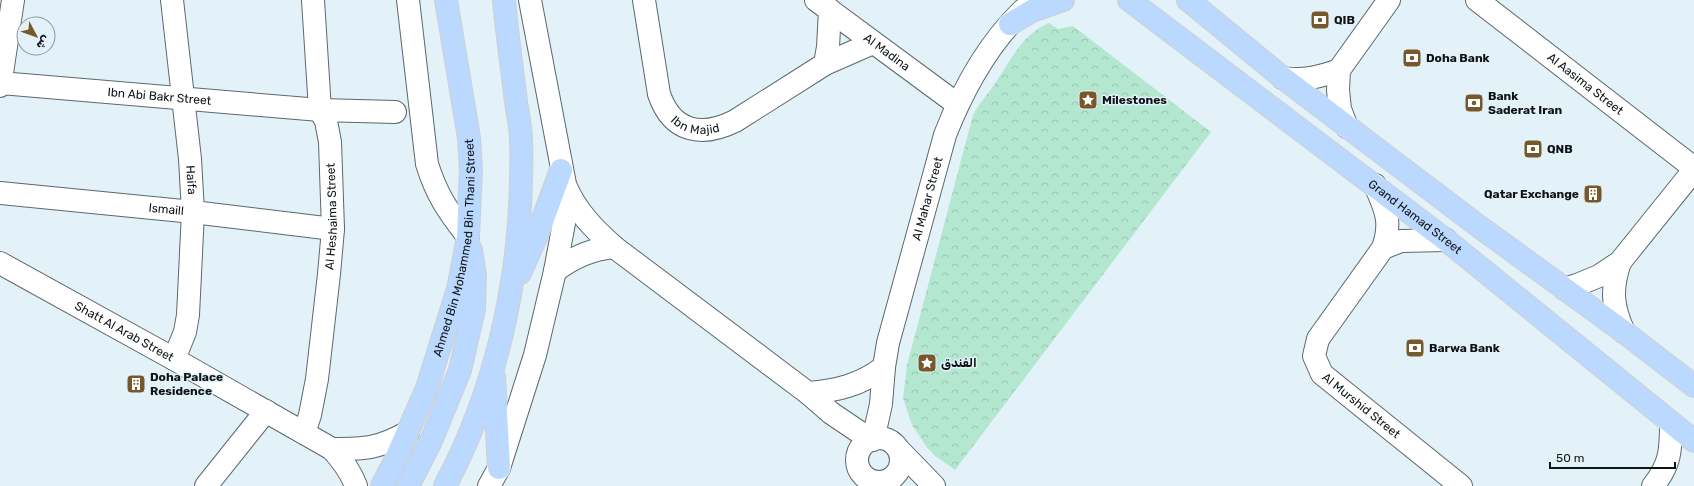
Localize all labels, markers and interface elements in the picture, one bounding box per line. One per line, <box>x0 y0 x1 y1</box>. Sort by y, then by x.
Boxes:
bank icon: QIB <box>1309 9 1331 31</box>
place label: QIB <box>1334 13 1355 27</box>
north arrow <box>16 16 56 56</box>
street label: Al Madina <box>861 31 913 74</box>
text: ش <box>34 33 53 52</box>
bank icon: Doha Bank <box>1401 47 1423 69</box>
street label: Al Aasima Street <box>1545 50 1626 118</box>
place label: Doha Bank <box>1426 51 1490 65</box>
street label: Ibn Abi Bakr Street <box>107 85 212 108</box>
place icon: Milestones <box>1077 89 1099 111</box>
place label: Bank Saderat Iran <box>1488 89 1563 117</box>
bank icon: Bank Saderat Iran <box>1463 92 1485 114</box>
place label: Milestones <box>1102 93 1167 107</box>
street label: Ibn Majid <box>668 113 721 137</box>
street label: Ahmed Bin Mohammed Bin Thani Street <box>430 138 478 358</box>
bank icon: QNB <box>1522 138 1544 160</box>
place label: QNB <box>1547 142 1573 156</box>
street label: Al Mahar Street <box>909 155 946 242</box>
street label: Al Heshaima Street <box>322 162 340 271</box>
street label: Haifa <box>183 165 199 195</box>
street label: Grand Hamad Street <box>1366 177 1465 257</box>
building icon: Qatar Exchange <box>1582 183 1604 205</box>
place label: Qatar Exchange <box>1484 187 1579 201</box>
street label: Ismaill <box>148 201 185 218</box>
street label: Shatt Al Arab Street <box>72 299 177 365</box>
bank icon: Barwa Bank <box>1404 337 1426 359</box>
place label: Barwa Bank <box>1429 341 1500 355</box>
place icon: الفندق <box>916 352 938 374</box>
place label: الفندق <box>941 356 977 370</box>
place label: Doha Palace Residence <box>150 370 223 398</box>
street label: Al Murshid Street <box>1319 370 1403 441</box>
building icon: Doha Palace Residence <box>125 373 147 395</box>
scale bar <box>1550 444 1675 470</box>
text: 50 m <box>1556 451 1584 465</box>

